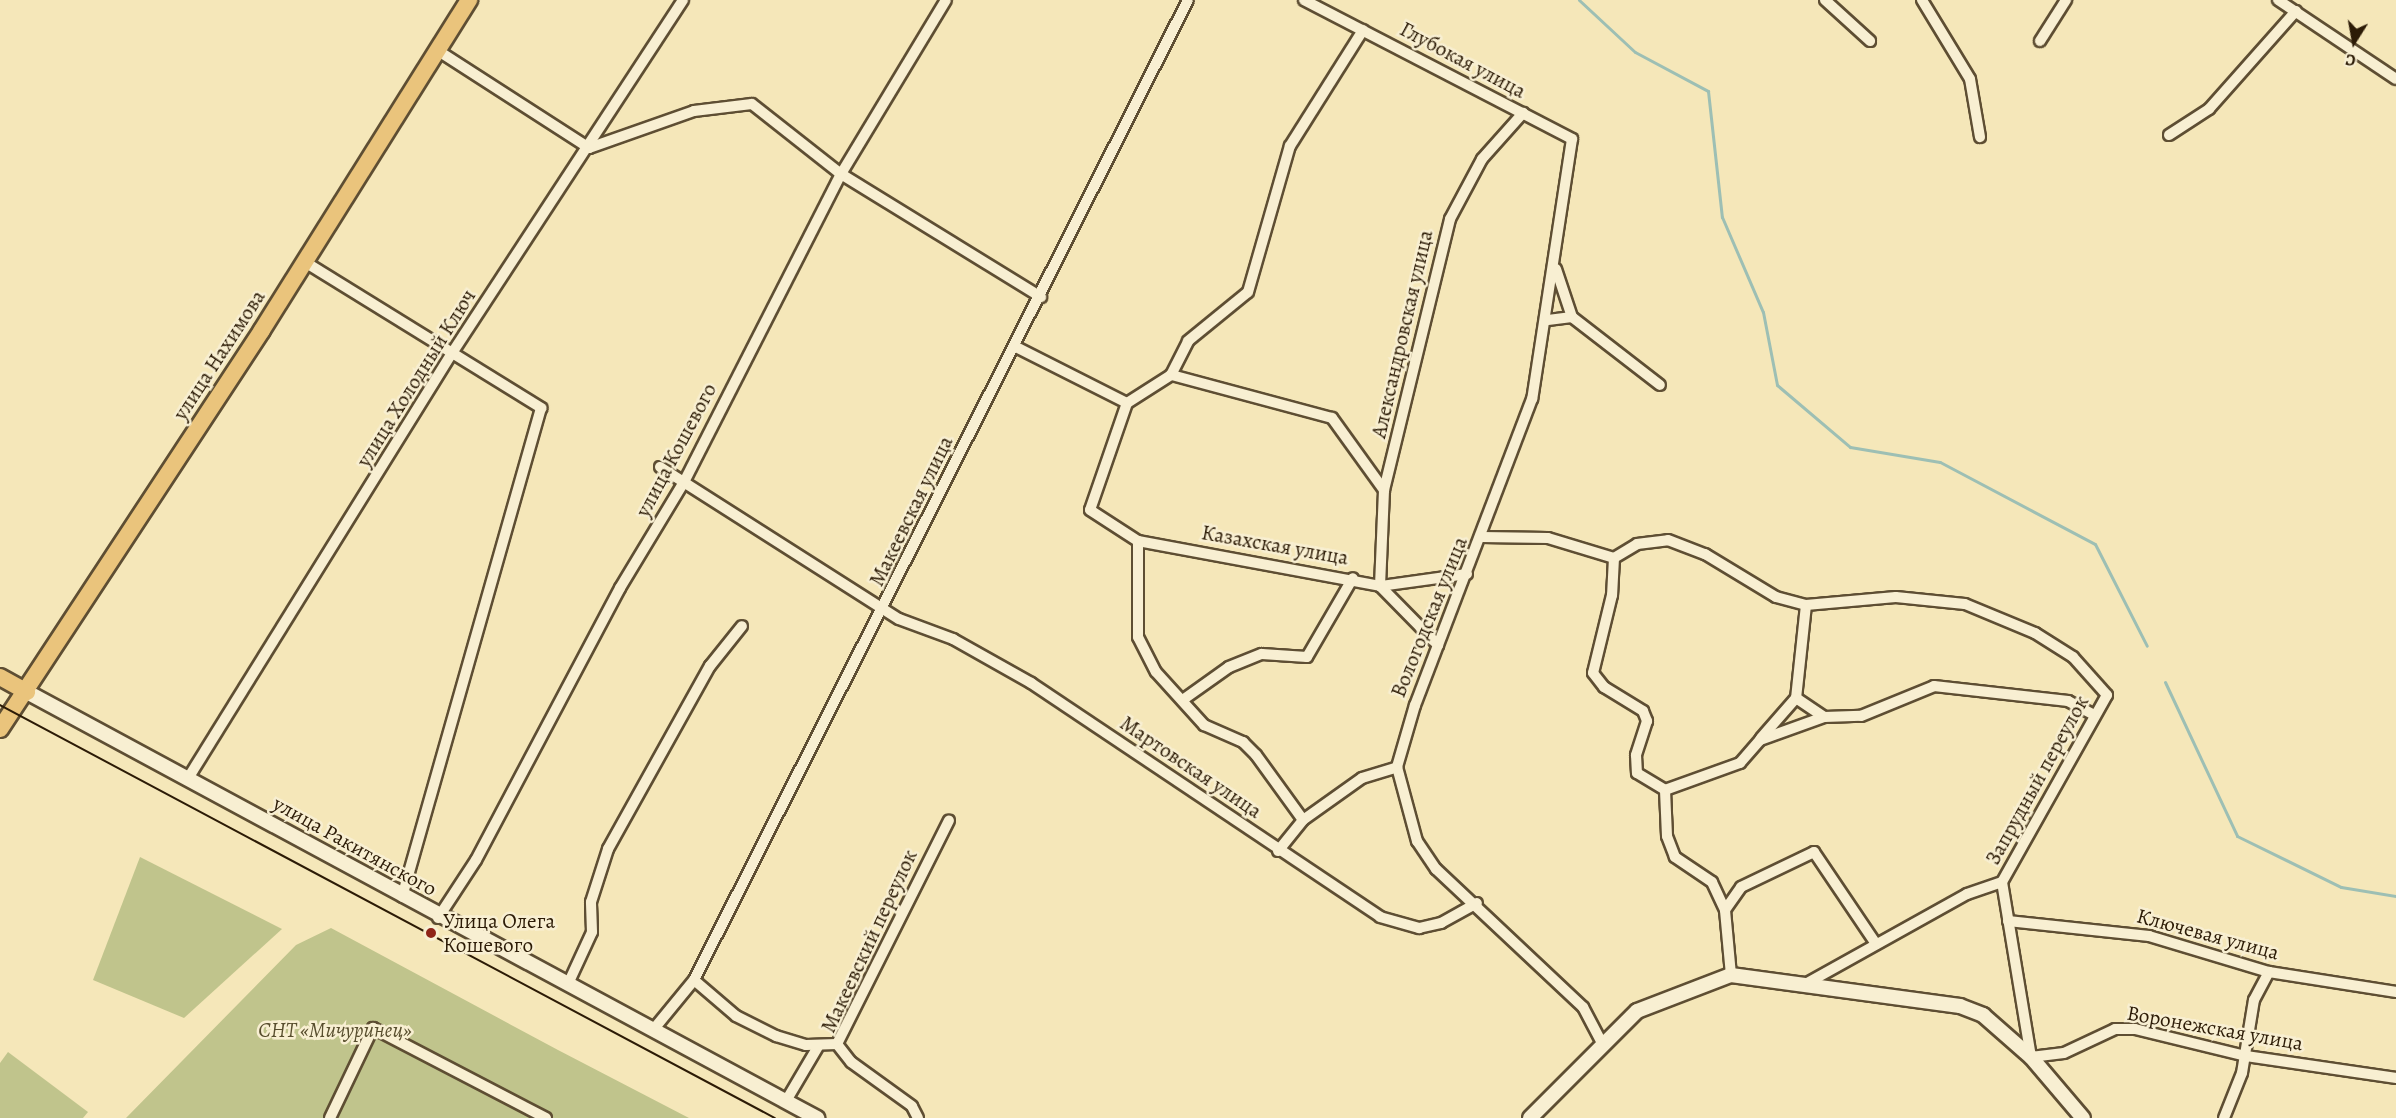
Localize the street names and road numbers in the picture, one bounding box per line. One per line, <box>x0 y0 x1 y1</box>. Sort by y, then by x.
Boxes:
street label: Глубокая улица <box>1396 16 1530 104</box>
street label: Александровская улица <box>1366 228 1438 440</box>
street label: улица Холодный Ключ <box>351 284 481 472</box>
street label: улица Нахимова <box>168 285 270 425</box>
street label: улица Кошевого <box>630 379 722 521</box>
street label: Макеевская улица <box>864 432 958 590</box>
street label: Казахская улица <box>1200 520 1350 570</box>
street label: Вологодская улица <box>1385 533 1473 701</box>
street label: Запрудный переулок <box>1980 691 2094 869</box>
street label: Мартовская улица <box>1115 710 1267 824</box>
street label: улица Ракитянского <box>269 791 441 901</box>
street label: Макеевский переулок <box>815 845 923 1037</box>
street label: Ключевая улица <box>2134 903 2282 965</box>
street label: Воронежская улица <box>2125 1000 2305 1056</box>

